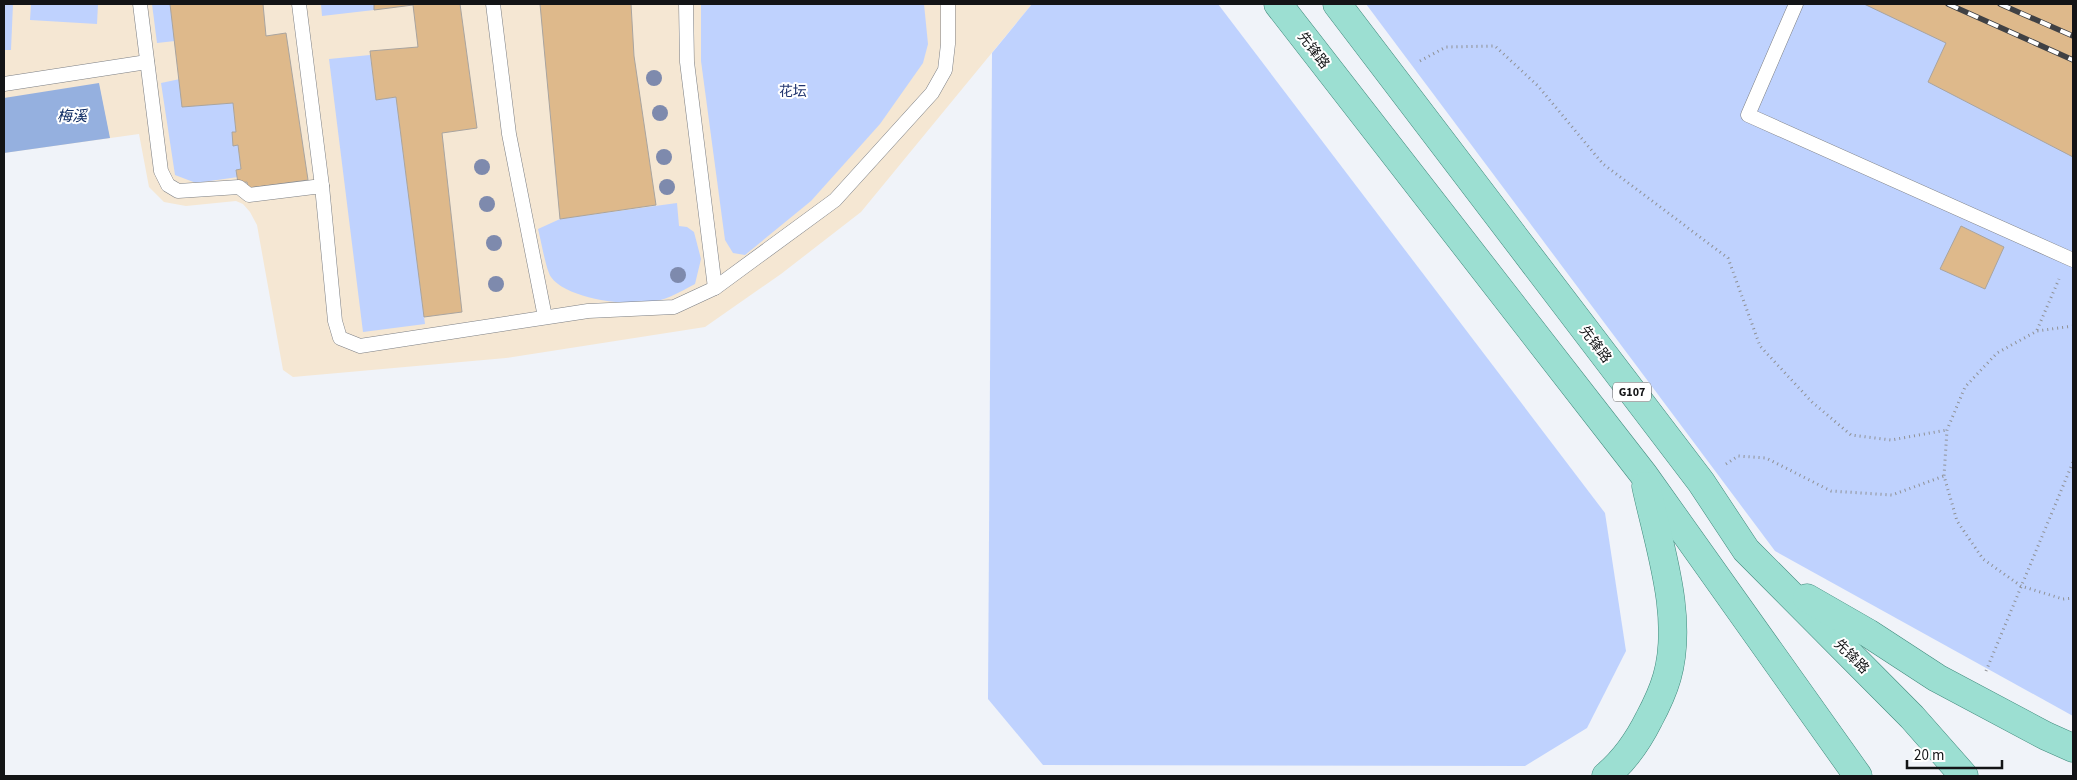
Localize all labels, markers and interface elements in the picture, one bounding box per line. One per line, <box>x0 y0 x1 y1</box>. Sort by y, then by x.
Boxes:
street label: 先锋路 <box>1292 28 1334 73</box>
park label: 花坛 <box>779 82 807 102</box>
water label: 梅溪 <box>57 106 89 127</box>
street label: 先锋路 <box>1575 322 1616 367</box>
road number: G107 <box>1613 382 1651 402</box>
street label: 先锋路 <box>1829 635 1873 679</box>
scale bar <box>1907 738 2002 770</box>
text: 20 m <box>1914 745 1944 766</box>

